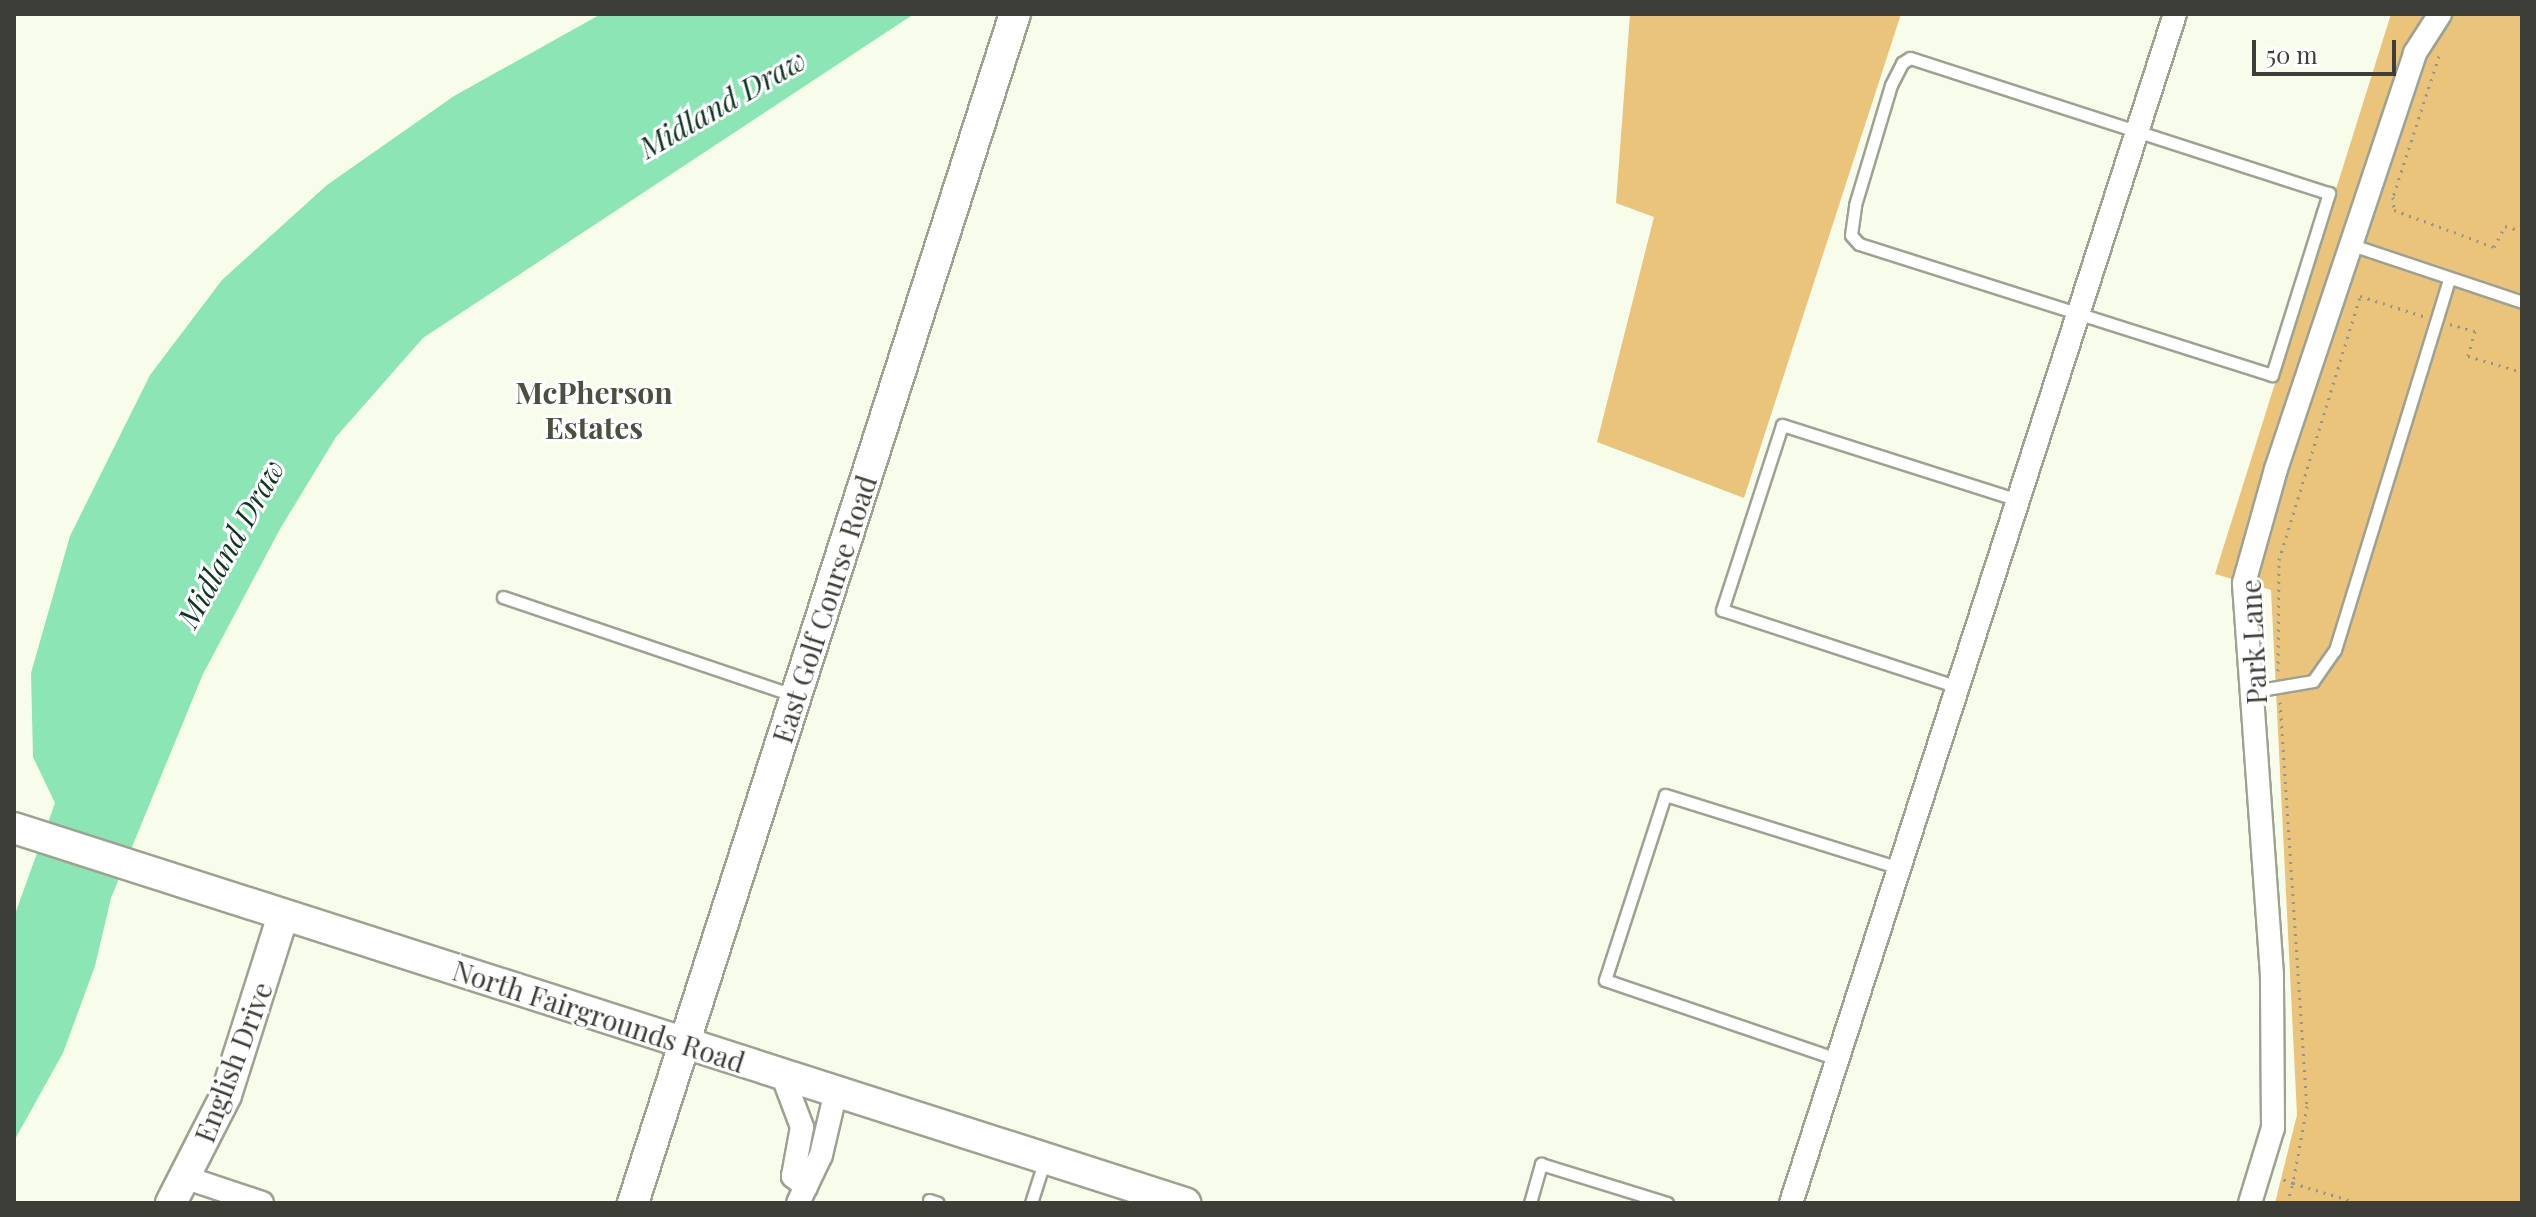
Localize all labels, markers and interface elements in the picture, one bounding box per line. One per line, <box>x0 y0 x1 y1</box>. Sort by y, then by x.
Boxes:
scale bar <box>2256 24 2400 74</box>
text: 50 m <box>2266 38 2318 70</box>
water label: Midland Draw <box>632 41 812 165</box>
district label: McPherson Estates <box>515 374 673 444</box>
water label: Midland Draw <box>169 453 291 633</box>
street label: East Golf Course Road <box>765 471 883 747</box>
street label: Park Lane <box>2233 578 2273 706</box>
street label: North Fairgrounds Road <box>449 953 749 1079</box>
street label: English Drive <box>187 977 279 1147</box>

